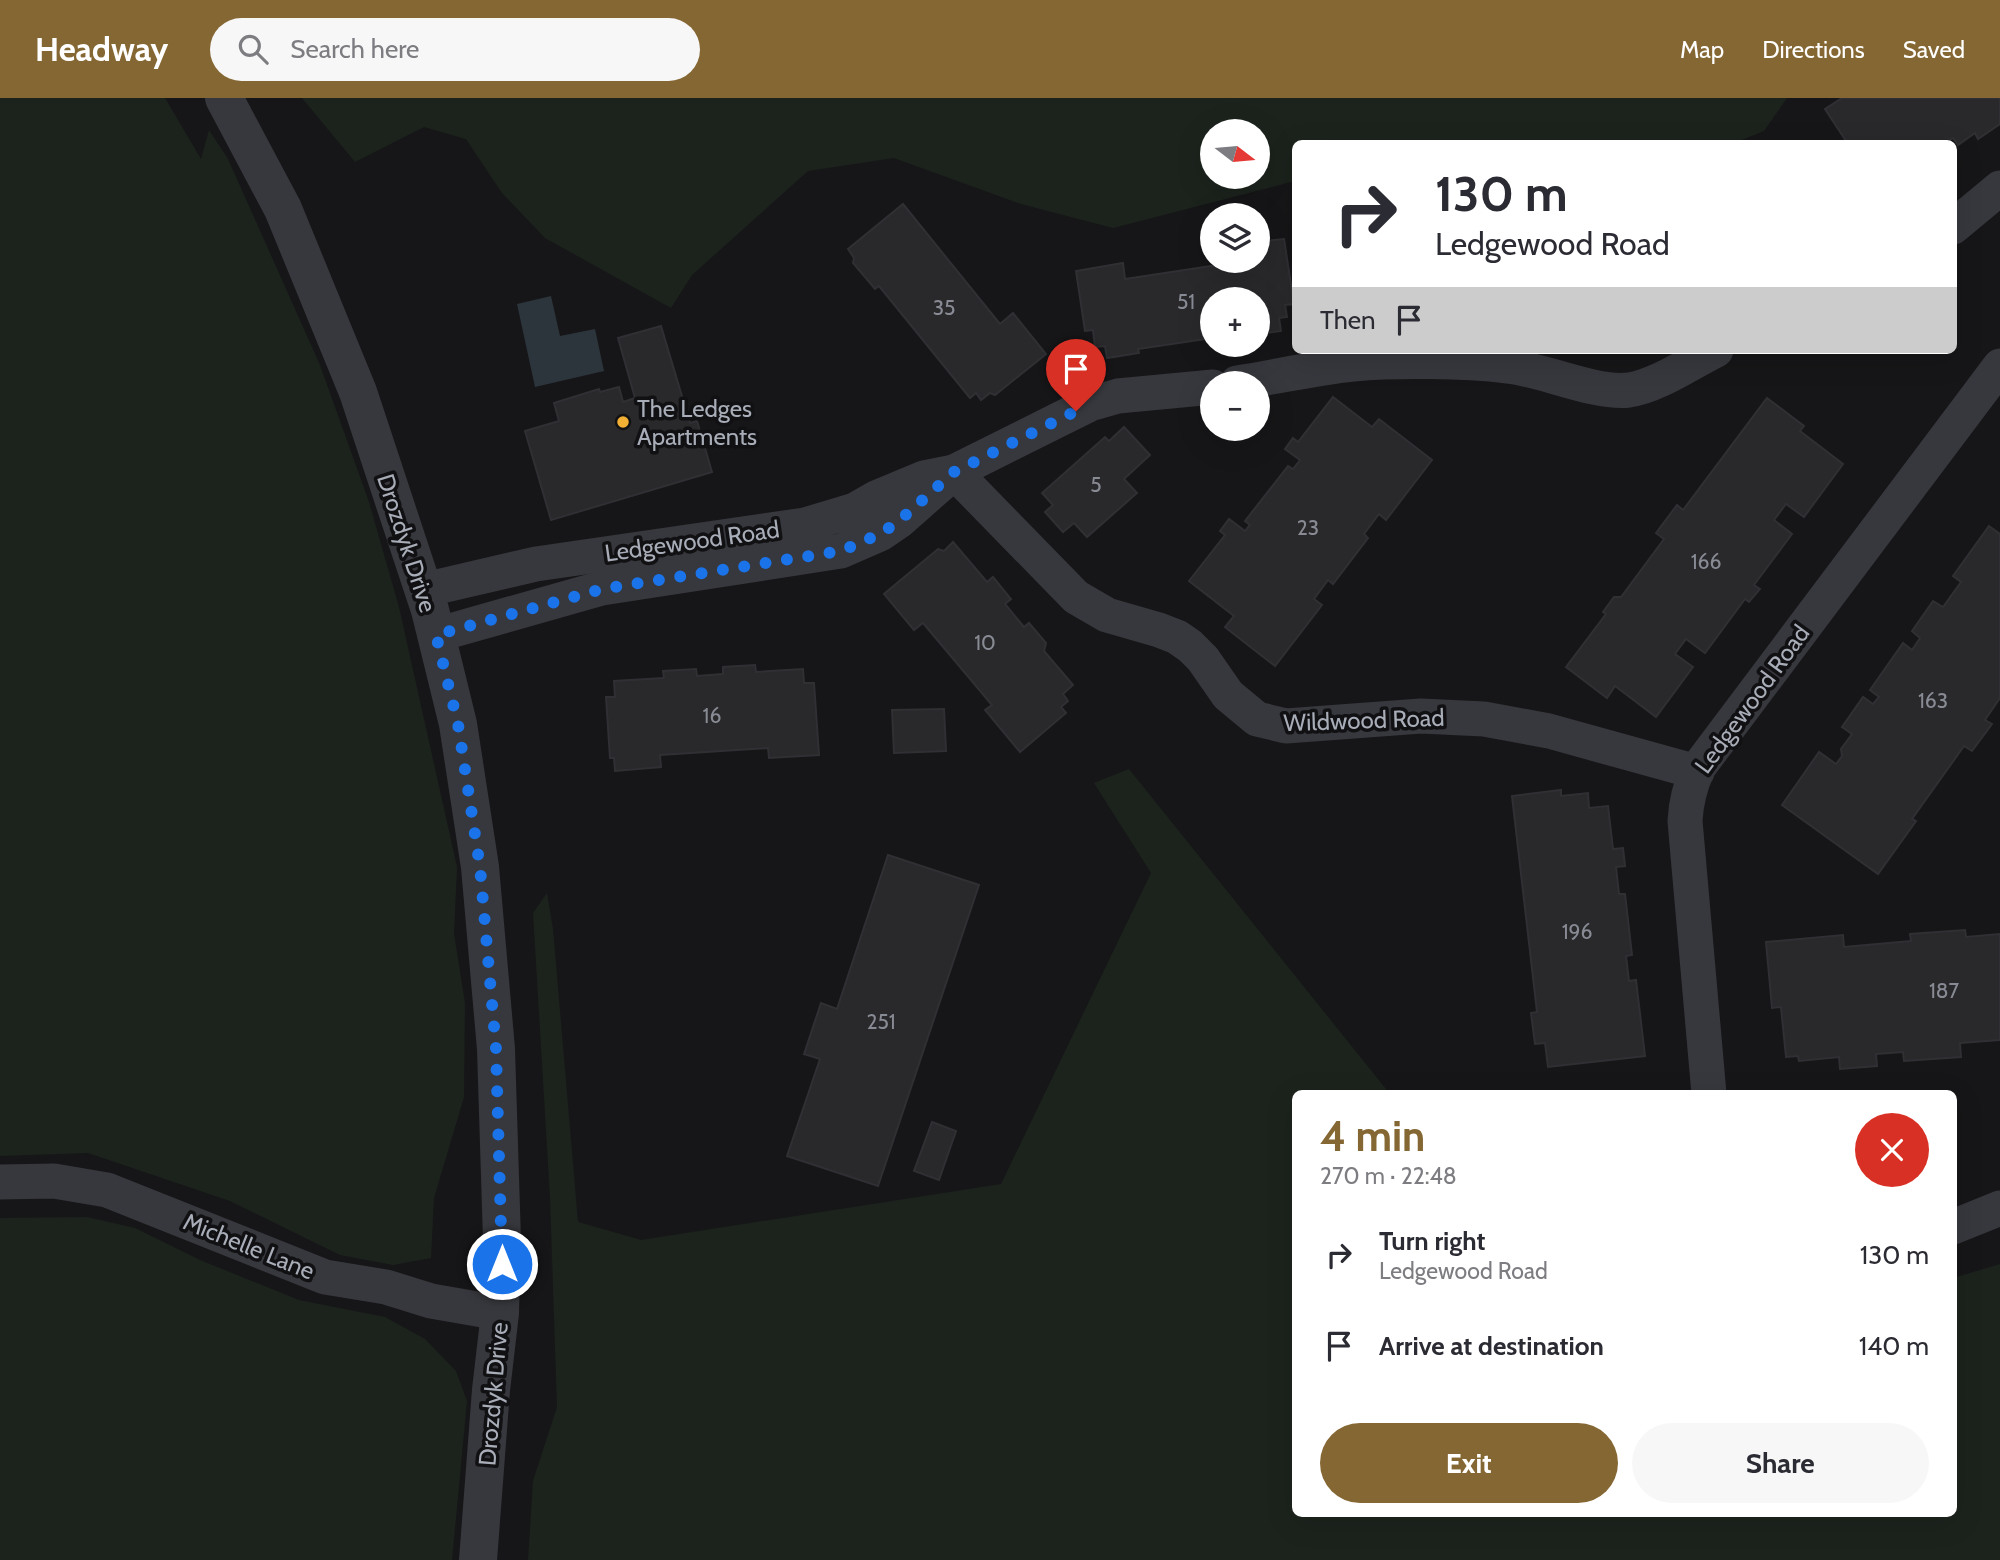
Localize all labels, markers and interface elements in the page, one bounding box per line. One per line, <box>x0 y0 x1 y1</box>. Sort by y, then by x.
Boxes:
search box <box>210 18 700 81</box>
text: Headway <box>35 29 168 69</box>
icon: search <box>234 30 272 68</box>
text: Search here <box>290 33 419 65</box>
text: Map <box>1680 35 1724 64</box>
text: Directions <box>1762 35 1865 64</box>
text: Saved <box>1903 35 1965 64</box>
north arrow <box>1200 119 1270 189</box>
map controls <box>1200 119 1270 441</box>
text: 130 m <box>1435 164 1568 223</box>
icon: right <box>1320 168 1411 259</box>
button: layers <box>1200 203 1270 273</box>
text: Ledgewood Road <box>1435 224 1670 263</box>
button: + <box>1200 287 1270 357</box>
house number: 51 <box>1177 289 1195 314</box>
house number: 35 <box>933 295 955 320</box>
icon: arrive <box>1390 301 1428 339</box>
text: Then <box>1320 304 1376 336</box>
pin <box>1046 339 1106 411</box>
icon: arrive <box>1057 350 1095 388</box>
button: − <box>1200 371 1270 441</box>
place label: The Ledges Apartments <box>637 394 757 451</box>
marker: The Ledges Apartments <box>615 414 631 430</box>
street label: Drozdyk Drive <box>371 470 443 616</box>
house number: 5 <box>1090 472 1102 497</box>
street label: Ledgewood Road <box>603 514 781 568</box>
house number: 23 <box>1297 515 1319 540</box>
house number: 166 <box>1691 549 1721 574</box>
street label: Ledgewood Road <box>1689 619 1815 779</box>
house number: 10 <box>974 630 996 655</box>
house number: 163 <box>1918 688 1948 713</box>
house number: 16 <box>703 703 721 728</box>
street label: Wildwood Road <box>1283 703 1445 737</box>
house number: 196 <box>1562 919 1592 944</box>
house number: 187 <box>1929 978 1960 1003</box>
house number: 251 <box>866 1009 896 1034</box>
text: 4 min <box>1320 1110 1425 1162</box>
button: close <box>1855 1113 1929 1187</box>
text: 270 m · 22:48 <box>1320 1162 1457 1190</box>
street label: Michelle Lane <box>179 1207 319 1285</box>
text: Turn right <box>1379 1225 1485 1257</box>
position arrow <box>465 1227 539 1301</box>
icon: right <box>1320 1236 1358 1274</box>
text: 130 m <box>1860 1239 1929 1271</box>
text: Ledgewood Road <box>1379 1257 1548 1285</box>
street label: Drozdyk Drive <box>472 1321 514 1467</box>
icon: arrive <box>1320 1327 1358 1365</box>
text: Arrive at destination <box>1379 1330 1604 1362</box>
text: 140 m <box>1859 1330 1929 1362</box>
button: Exit <box>1320 1423 1618 1503</box>
button: Share <box>1632 1423 1929 1503</box>

